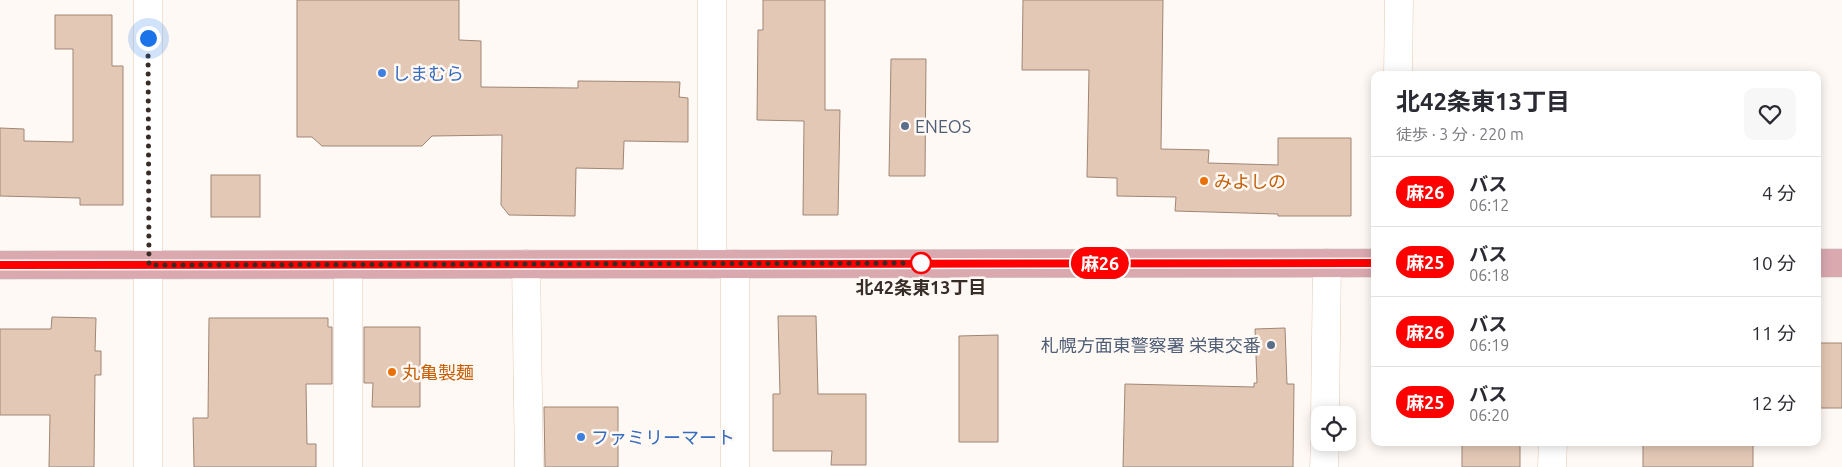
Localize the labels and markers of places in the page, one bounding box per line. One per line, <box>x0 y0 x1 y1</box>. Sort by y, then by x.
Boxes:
place label: しまむら <box>392 63 464 83</box>
marker: しまむら <box>376 67 388 79</box>
place label: ENEOS <box>915 116 971 136</box>
marker: ENEOS <box>899 120 911 132</box>
place label: みよしの <box>1214 171 1286 191</box>
marker: みよしの <box>1198 175 1210 187</box>
marker: 北42条東13丁目 <box>910 252 932 274</box>
place label: 北42条東13丁目 <box>856 277 986 297</box>
place label: 札幌方面東警察署 栄東交番 <box>1041 335 1261 355</box>
marker: 札幌方面東警察署 栄東交番 <box>1265 339 1277 351</box>
place label: 丸亀製麺 <box>402 362 474 382</box>
marker: 丸亀製麺 <box>386 366 398 378</box>
place label: ファミリーマート <box>591 427 735 447</box>
marker: ファミリーマート <box>575 431 587 443</box>

